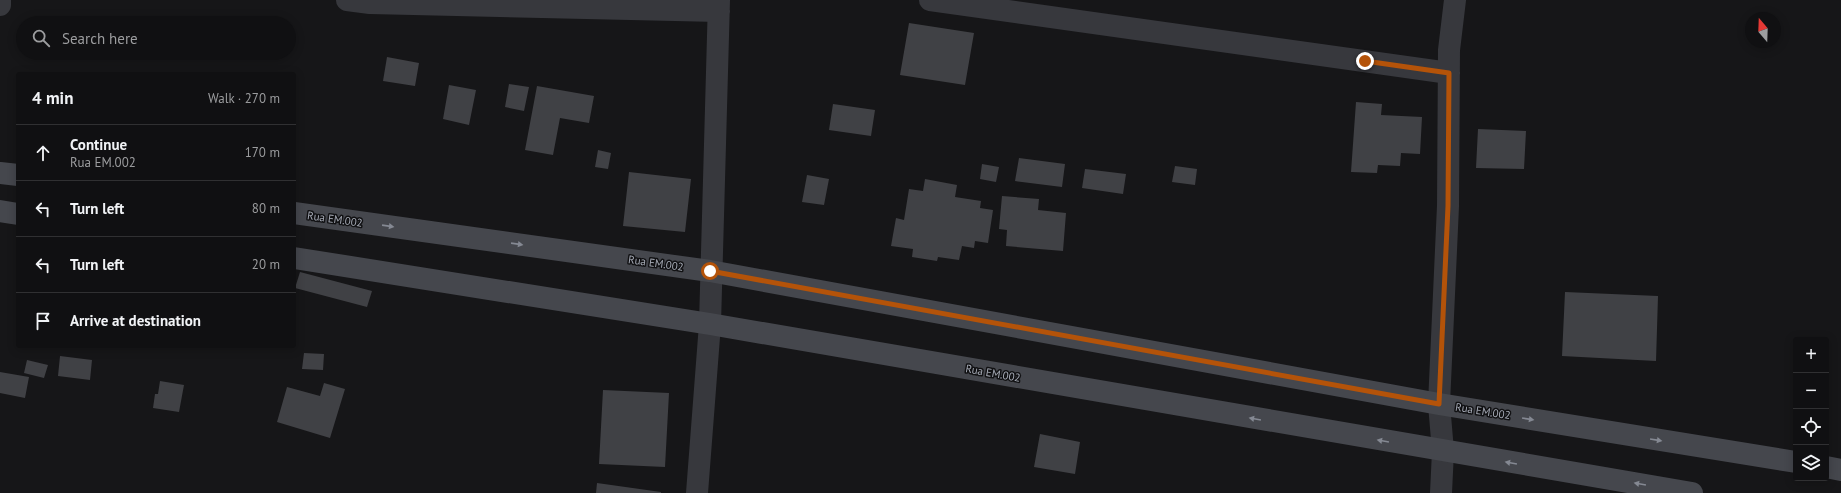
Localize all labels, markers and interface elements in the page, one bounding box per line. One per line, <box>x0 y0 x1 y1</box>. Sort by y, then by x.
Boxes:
north arrow <box>1745 12 1781 48</box>
search box <box>16 16 296 60</box>
icon: search <box>30 27 52 49</box>
text: Search here <box>62 29 138 48</box>
route end <box>1356 52 1374 70</box>
text: 4 min <box>32 87 73 109</box>
text: Walk · 270 m <box>208 90 280 107</box>
text: Continue <box>70 135 127 154</box>
icon: ahead <box>32 142 54 164</box>
text: 170 m <box>245 144 280 161</box>
text: Rua EM.002 <box>70 154 136 171</box>
icon: left <box>32 198 54 220</box>
text: Turn left <box>70 199 124 218</box>
text: 80 m <box>252 200 280 217</box>
street label: Rua EM.002 <box>306 208 364 230</box>
one-way arrow <box>382 223 394 229</box>
one-way arrow <box>511 241 523 247</box>
street label: Rua EM.002 <box>627 252 685 274</box>
icon: left <box>32 254 54 276</box>
text: Turn left <box>70 255 124 274</box>
text: 20 m <box>252 256 280 273</box>
route start <box>701 262 719 280</box>
icon: arrive <box>32 310 54 332</box>
text: Arrive at destination <box>70 311 201 330</box>
map controls <box>1793 337 1829 481</box>
button: + <box>1793 337 1829 373</box>
street label: Rua EM.002 <box>964 361 1022 385</box>
button: − <box>1793 373 1829 409</box>
street label: Rua EM.002 <box>1454 400 1512 422</box>
button: locate <box>1793 409 1829 445</box>
one-way arrow <box>1249 415 1261 421</box>
one-way arrow <box>1522 416 1534 422</box>
one-way arrow <box>1650 437 1662 443</box>
one-way arrow <box>1377 438 1389 444</box>
button: layers <box>1793 445 1829 481</box>
one-way arrow <box>1505 459 1517 465</box>
one-way arrow <box>1634 481 1646 487</box>

